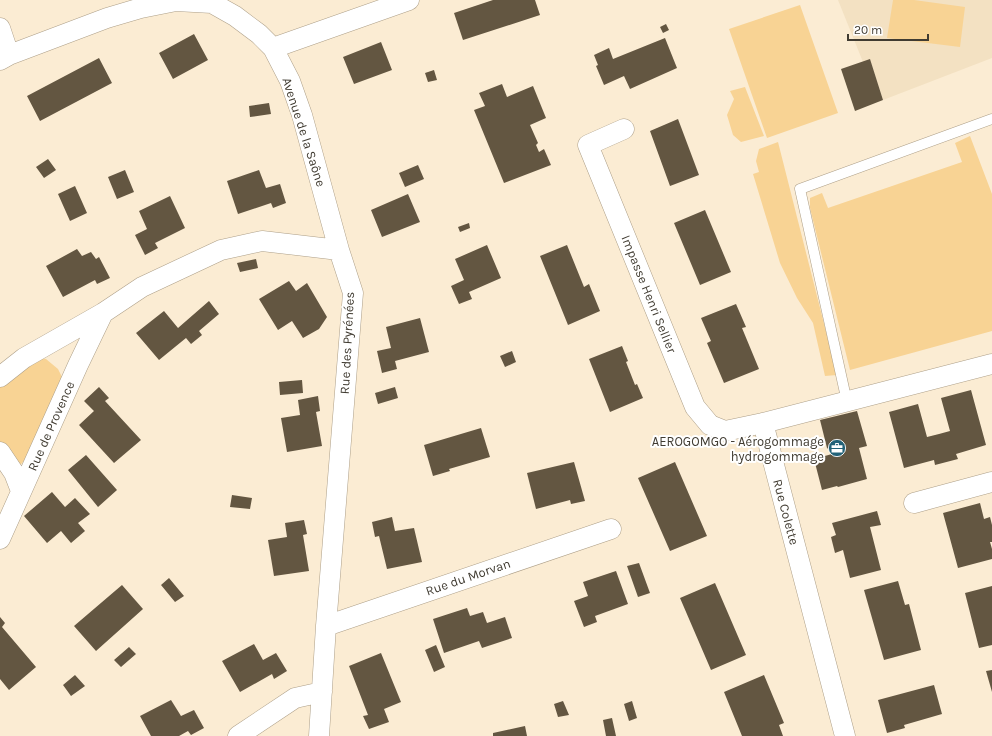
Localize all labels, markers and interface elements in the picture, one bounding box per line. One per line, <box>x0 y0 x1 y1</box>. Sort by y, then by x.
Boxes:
scale bar <box>848 16 928 42</box>
text: 20 m <box>854 23 882 37</box>
street label: Avenue de la Saône <box>279 76 329 189</box>
street label: Impasse Henri Sellier <box>618 233 680 355</box>
street label: Rue des Pyrénées <box>337 291 357 395</box>
street label: Rue de Provence <box>25 379 78 473</box>
place label: AEROGOMGO - Aérogommage hydrogommage <box>652 434 824 464</box>
office icon: AEROGOMGO - Aérogommage hydrogommage <box>827 438 847 458</box>
street label: Rue Colette <box>770 477 802 547</box>
street label: Rue du Morvan <box>424 555 512 599</box>

